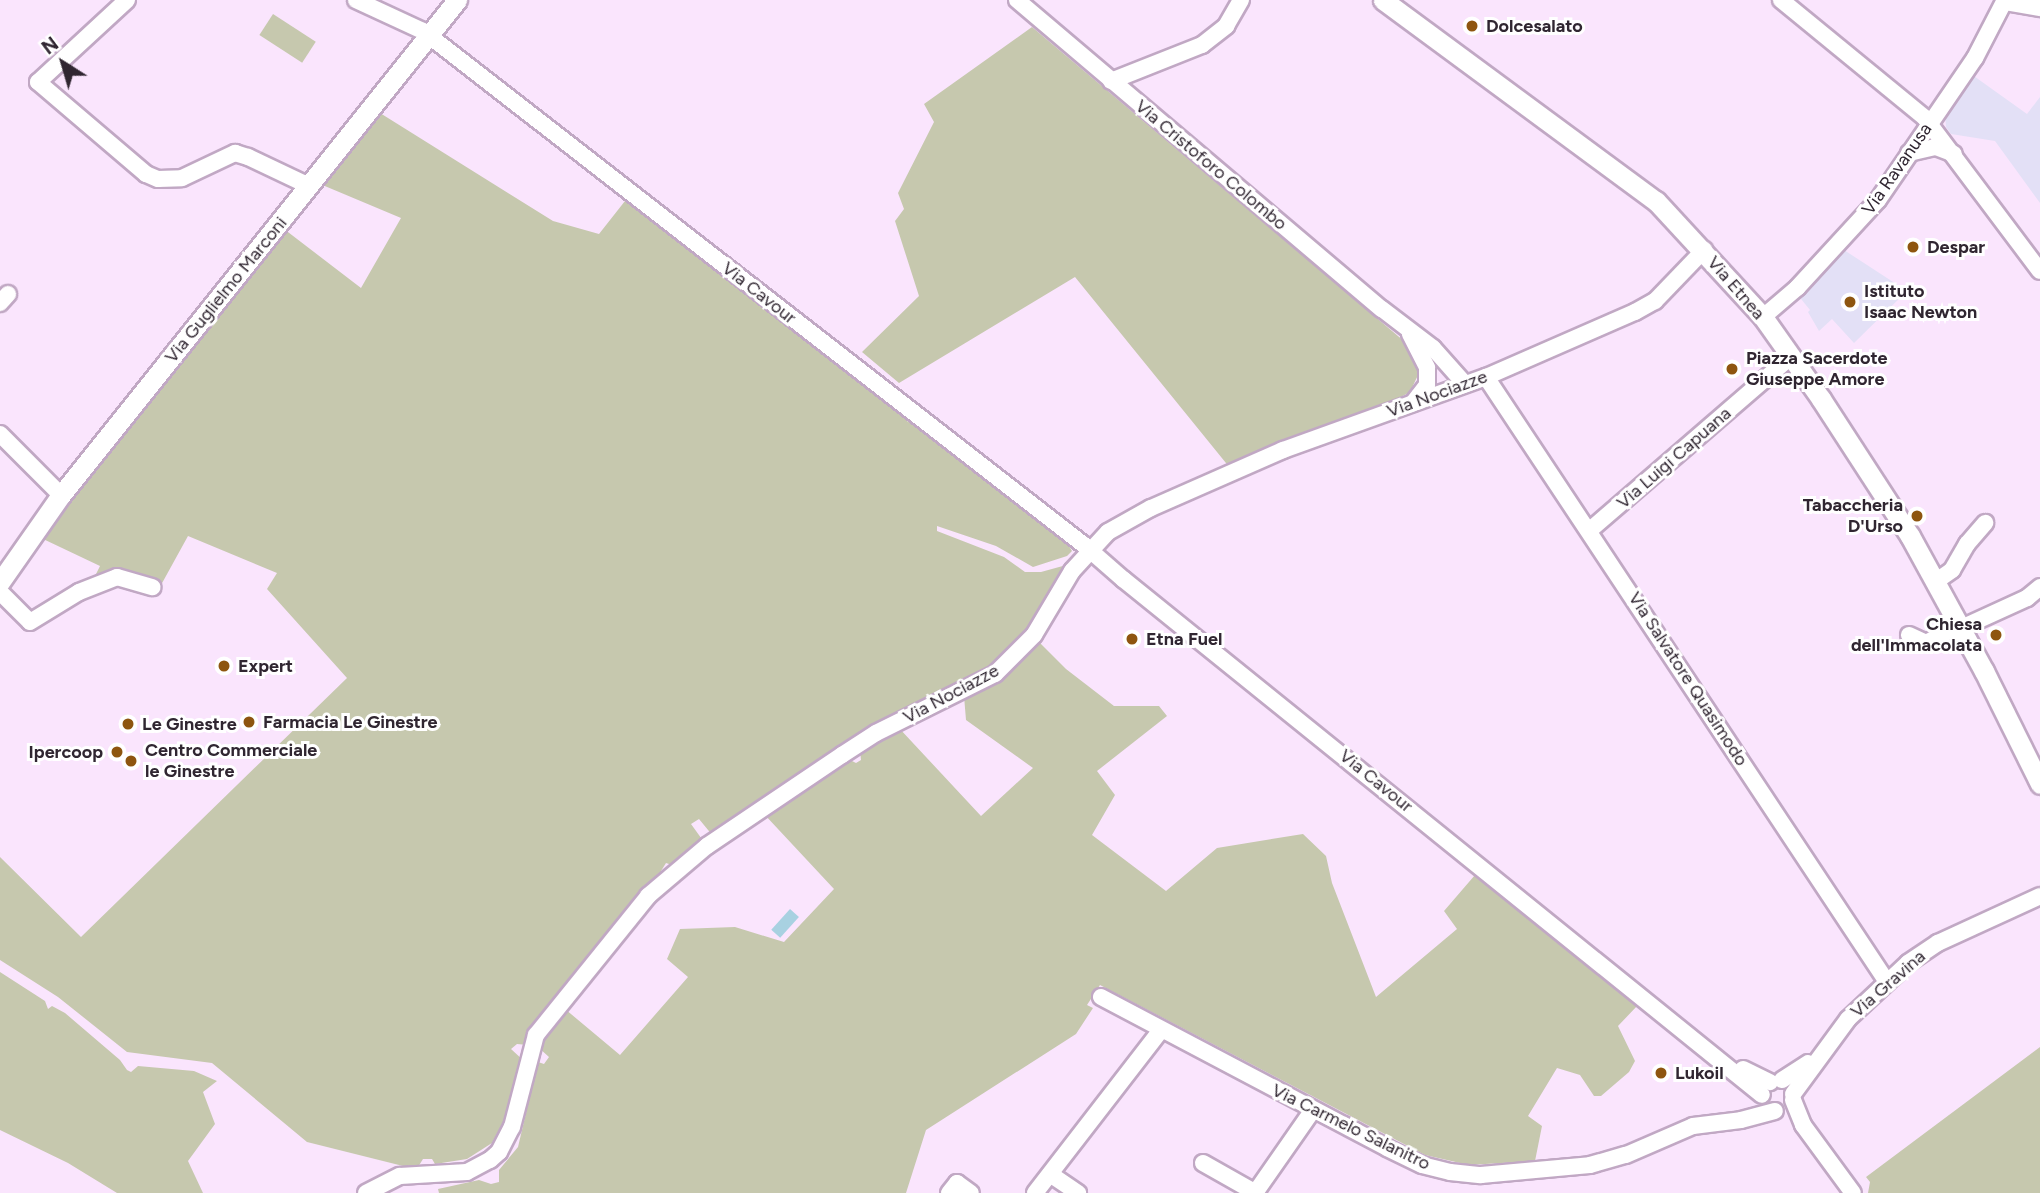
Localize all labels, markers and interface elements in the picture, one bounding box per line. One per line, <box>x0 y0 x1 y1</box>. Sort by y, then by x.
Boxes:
place label: Dolcesalato <box>1486 15 1583 37</box>
marker: Dolcesalato <box>1464 18 1480 34</box>
north arrow <box>28 28 98 98</box>
text: N <box>37 32 63 59</box>
street label: Via Cristoforo Colombo <box>1131 95 1291 235</box>
street label: Via Ravanusa <box>1858 119 1936 219</box>
street label: Via Guglielmo Marconi <box>160 213 292 367</box>
place label: Despar <box>1927 236 1985 258</box>
marker: Despar <box>1905 239 1921 255</box>
street label: Via Etnea <box>1703 252 1769 324</box>
street label: Via Cavour <box>718 257 800 329</box>
place label: Istituto Isaac Newton <box>1864 281 1977 324</box>
marker: Istituto Isaac Newton <box>1842 294 1858 310</box>
place label: Piazza Sacerdote Giuseppe Amore <box>1746 348 1888 390</box>
marker: Piazza Sacerdote Giuseppe Amore <box>1724 361 1740 377</box>
street label: Via Nociazze <box>1384 366 1490 422</box>
street label: Via Luigi Capuana <box>1612 403 1736 513</box>
place label: Tabaccheria D'Urso <box>1803 495 1903 538</box>
marker: Tabaccheria D'Urso <box>1909 508 1925 524</box>
street label: Via Salvatore Quasimodo <box>1624 588 1752 770</box>
place label: Chiesa dell'Immacolata <box>1851 614 1982 656</box>
marker: Chiesa dell'Immacolata <box>1988 627 2004 643</box>
place label: Etna Fuel <box>1146 628 1222 650</box>
marker: Etna Fuel <box>1124 631 1140 647</box>
place label: Expert <box>238 655 293 677</box>
marker: Expert <box>216 658 232 674</box>
street label: Via Nociazze <box>899 660 1003 728</box>
place label: Farmacia Le Ginestre <box>263 711 438 733</box>
place label: Le Ginestre <box>142 713 237 735</box>
marker: Farmacia Le Ginestre <box>241 714 257 730</box>
marker: Le Ginestre <box>120 716 136 732</box>
place label: Centro Commerciale le Ginestre <box>145 740 317 782</box>
place label: Ipercoop <box>29 741 103 763</box>
marker: Ipercoop <box>109 744 125 760</box>
street label: Via Cavour <box>1335 745 1417 817</box>
marker: Centro Commerciale le Ginestre <box>123 753 139 769</box>
street label: Via Gravina <box>1846 946 1930 1022</box>
place label: Lukoil <box>1675 1062 1724 1084</box>
marker: Lukoil <box>1653 1065 1669 1081</box>
street label: Via Carmelo Salanitro <box>1268 1079 1434 1175</box>

